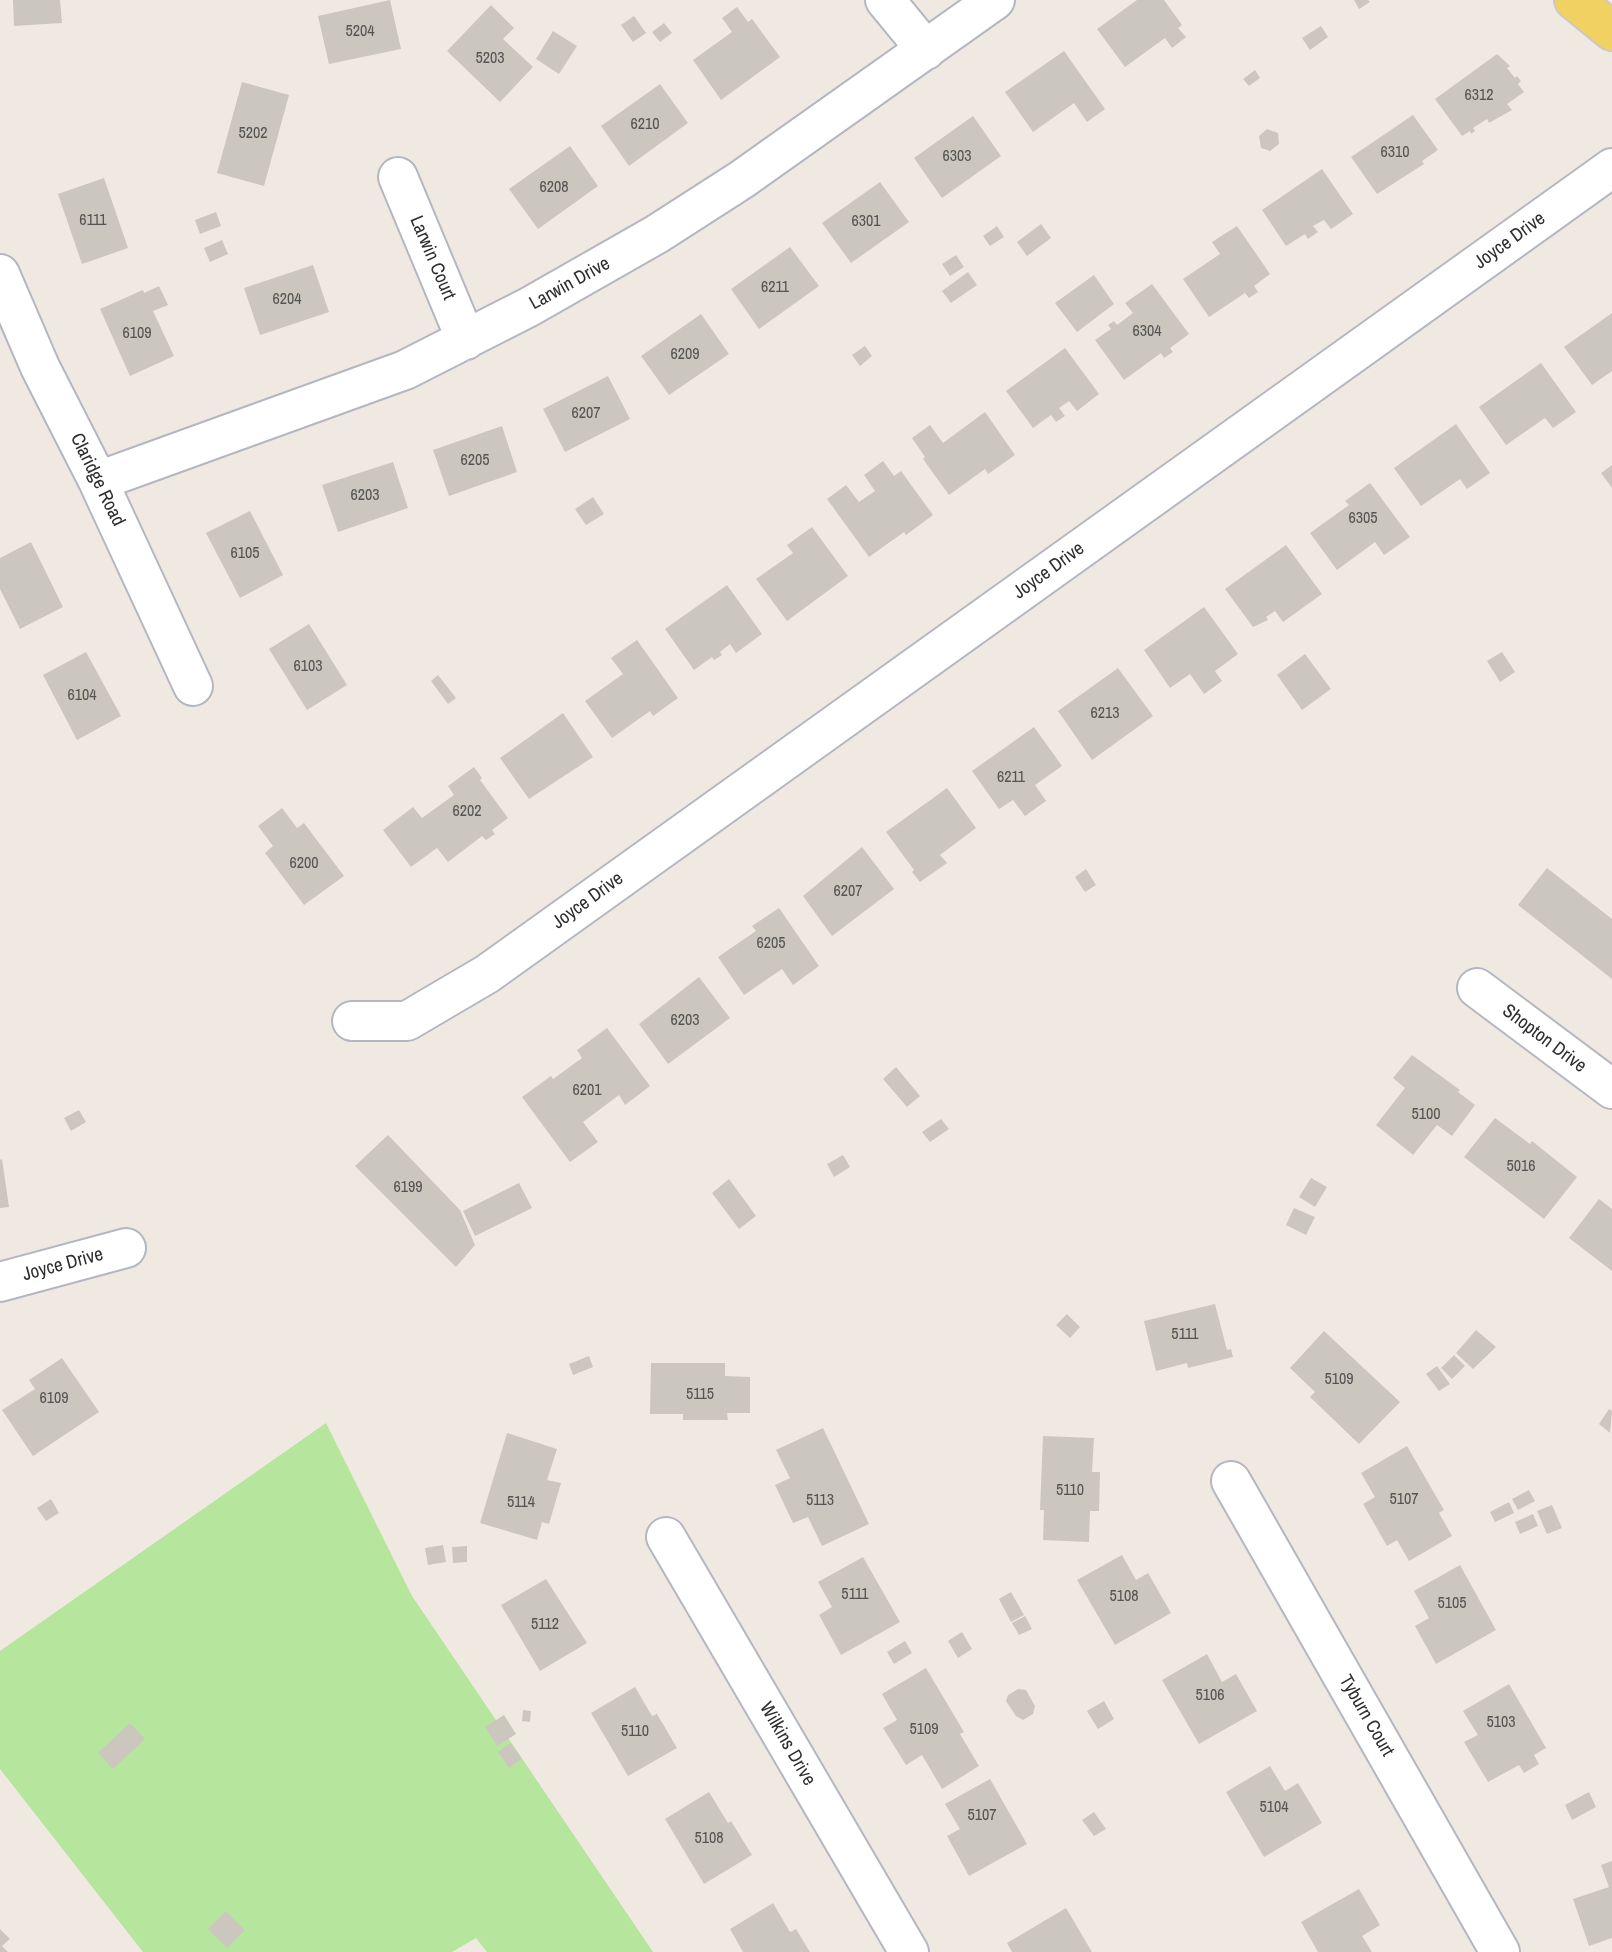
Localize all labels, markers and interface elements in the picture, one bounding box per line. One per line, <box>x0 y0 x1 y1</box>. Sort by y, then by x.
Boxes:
house number: 5204 <box>345 22 375 42</box>
house number: 5203 <box>475 49 505 69</box>
house number: 6312 <box>1464 86 1494 106</box>
house number: 6210 <box>630 115 660 135</box>
house number: 5202 <box>238 124 268 144</box>
house number: 6310 <box>1380 143 1410 163</box>
house number: 6303 <box>942 147 972 167</box>
house number: 6208 <box>539 178 569 198</box>
street label: Joyce Drive <box>1470 208 1550 274</box>
house number: 6111 <box>79 211 107 231</box>
street label: Larwin Court <box>404 212 460 304</box>
house number: 6301 <box>851 212 881 232</box>
street label: Larwin Drive <box>526 253 614 315</box>
house number: 6211 <box>761 278 789 298</box>
house number: 6204 <box>272 290 302 310</box>
house number: 6304 <box>1132 322 1162 342</box>
house number: 6109 <box>122 324 152 344</box>
house number: 6209 <box>670 345 700 365</box>
house number: 6207 <box>571 404 601 424</box>
street label: Claridge Road <box>65 430 129 530</box>
house number: 6205 <box>460 451 490 471</box>
house number: 6203 <box>350 486 380 506</box>
house number: 6305 <box>1348 509 1378 529</box>
street label: Joyce Drive <box>1009 538 1089 604</box>
house number: 6105 <box>230 544 260 564</box>
house number: 6103 <box>293 657 323 677</box>
house number: 6104 <box>67 686 97 706</box>
house number: 6213 <box>1090 704 1120 724</box>
house number: 6211 <box>997 768 1025 788</box>
house number: 6202 <box>452 802 482 822</box>
house number: 6200 <box>289 854 319 874</box>
street label: Joyce Drive <box>548 868 628 934</box>
house number: 6207 <box>833 882 863 902</box>
house number: 6205 <box>756 934 786 954</box>
street label: Shopton Drive <box>1497 1000 1591 1078</box>
house number: 6203 <box>670 1011 700 1031</box>
house number: 6201 <box>572 1081 602 1101</box>
house number: 5100 <box>1411 1105 1441 1125</box>
house number: 5016 <box>1506 1157 1536 1177</box>
house number: 6199 <box>393 1178 423 1198</box>
street label: Joyce Drive <box>20 1243 106 1287</box>
house number: 5111 <box>1171 1325 1199 1345</box>
house number: 5109 <box>1324 1370 1354 1390</box>
house number: 5115 <box>686 1385 714 1405</box>
house number: 6109 <box>39 1389 69 1409</box>
house number: 5110 <box>1056 1481 1084 1501</box>
house number: 5107 <box>1389 1490 1419 1510</box>
house number: 5113 <box>806 1491 834 1511</box>
house number: 5114 <box>507 1493 535 1513</box>
house number: 5111 <box>841 1585 869 1605</box>
house number: 5108 <box>1109 1587 1139 1607</box>
house number: 5105 <box>1437 1594 1467 1614</box>
house number: 5112 <box>531 1615 559 1635</box>
street label: Tyburn Court <box>1334 1671 1398 1761</box>
house number: 5106 <box>1195 1686 1225 1706</box>
street label: Wilkins Drive <box>754 1698 820 1790</box>
house number: 5103 <box>1486 1713 1516 1733</box>
house number: 5109 <box>909 1720 939 1740</box>
house number: 5110 <box>621 1722 649 1742</box>
house number: 5104 <box>1259 1798 1289 1818</box>
house number: 5107 <box>967 1806 997 1826</box>
house number: 5108 <box>694 1829 724 1849</box>

